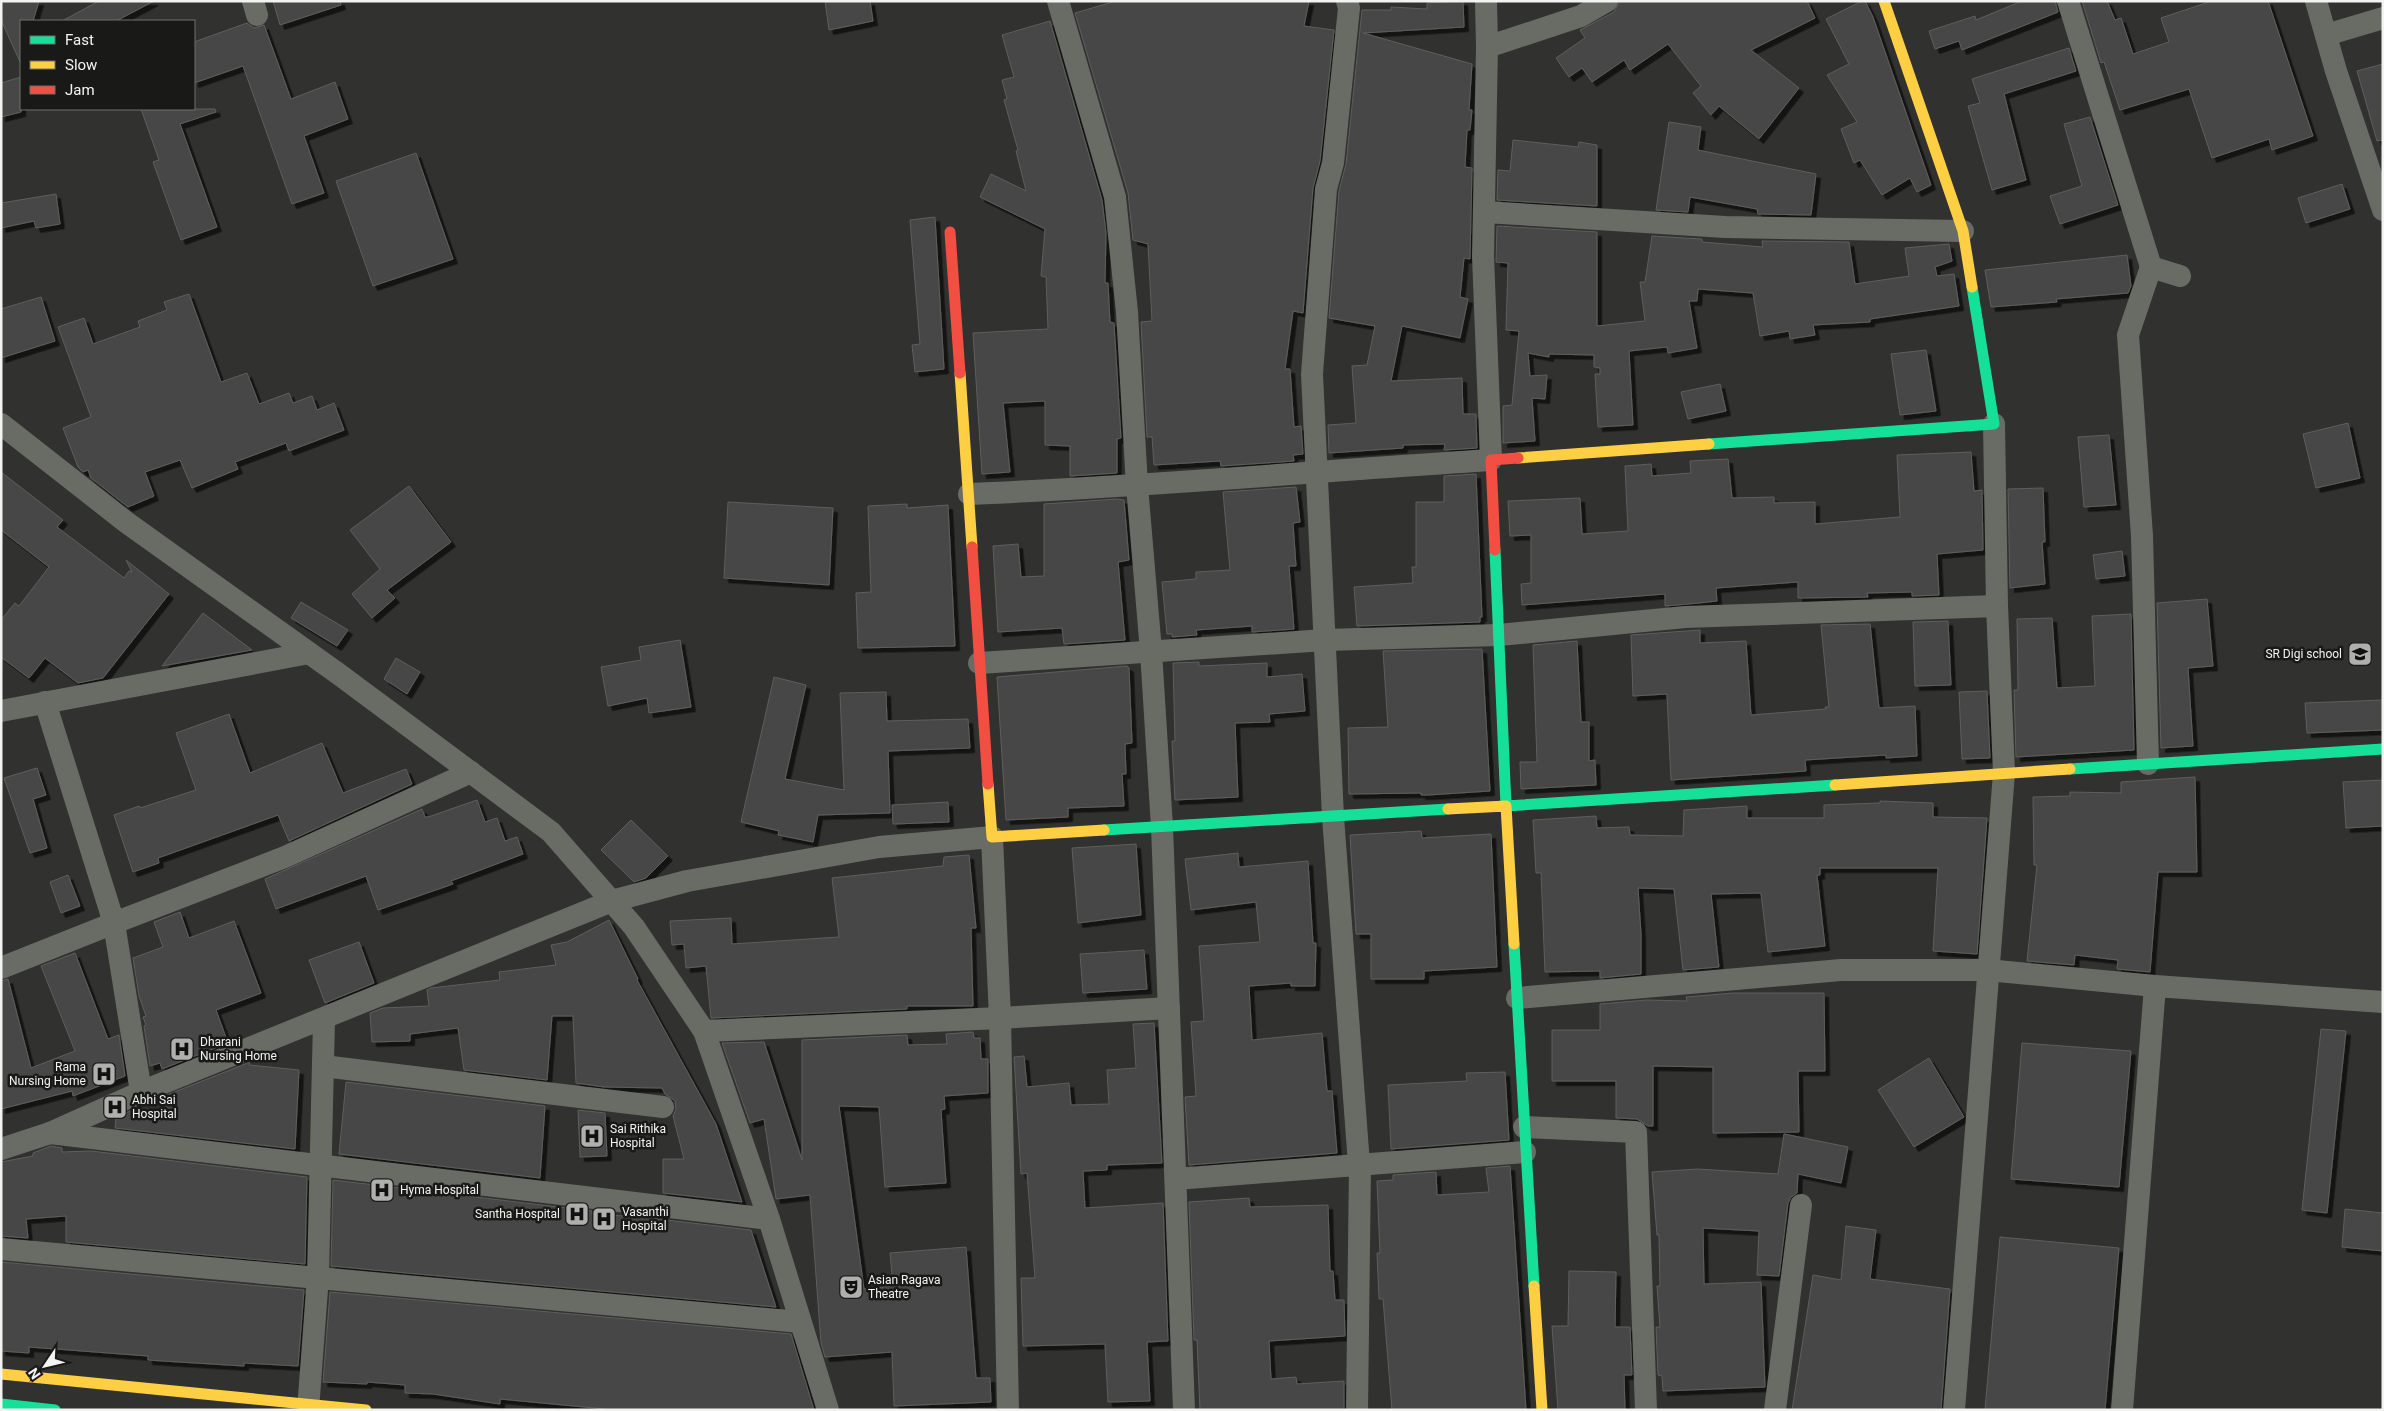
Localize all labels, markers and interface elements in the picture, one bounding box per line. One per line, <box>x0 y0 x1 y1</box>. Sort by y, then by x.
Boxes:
legend <box>20 20 195 110</box>
text: Fast <box>65 31 94 49</box>
text: Slow <box>65 56 97 74</box>
text: Jam <box>65 81 95 99</box>
school or university icon: SR Digi school <box>2347 641 2373 667</box>
place label: SR Digi school <box>2265 647 2342 661</box>
place label: Dharani Nursing Home <box>200 1035 277 1063</box>
hospital icon: Dharani Nursing Home <box>169 1036 195 1062</box>
place label: Rama Nursing Home <box>9 1060 86 1088</box>
hospital icon: Rama Nursing Home <box>91 1061 117 1087</box>
place label: Abhi Sai Hospital <box>132 1093 177 1121</box>
hospital icon: Abhi Sai Hospital <box>102 1094 128 1120</box>
place label: Sai Rithika Hospital <box>610 1122 666 1150</box>
hospital icon: Sai Rithika Hospital <box>579 1123 605 1149</box>
hospital icon: Hyma Hospital <box>369 1177 395 1203</box>
place label: Hyma Hospital <box>400 1183 479 1197</box>
hospital icon: Santha Hospital <box>564 1201 590 1227</box>
place label: Vasanthi Hospital <box>622 1205 669 1233</box>
hospital icon: Vasanthi Hospital <box>591 1206 617 1232</box>
place label: Santha Hospital <box>475 1207 560 1221</box>
place label: Asian Ragava Theatre <box>868 1273 940 1301</box>
theatre icon: Asian Ragava Theatre <box>838 1274 864 1300</box>
north arrow <box>20 1341 70 1391</box>
text: N <box>25 1365 44 1382</box>

